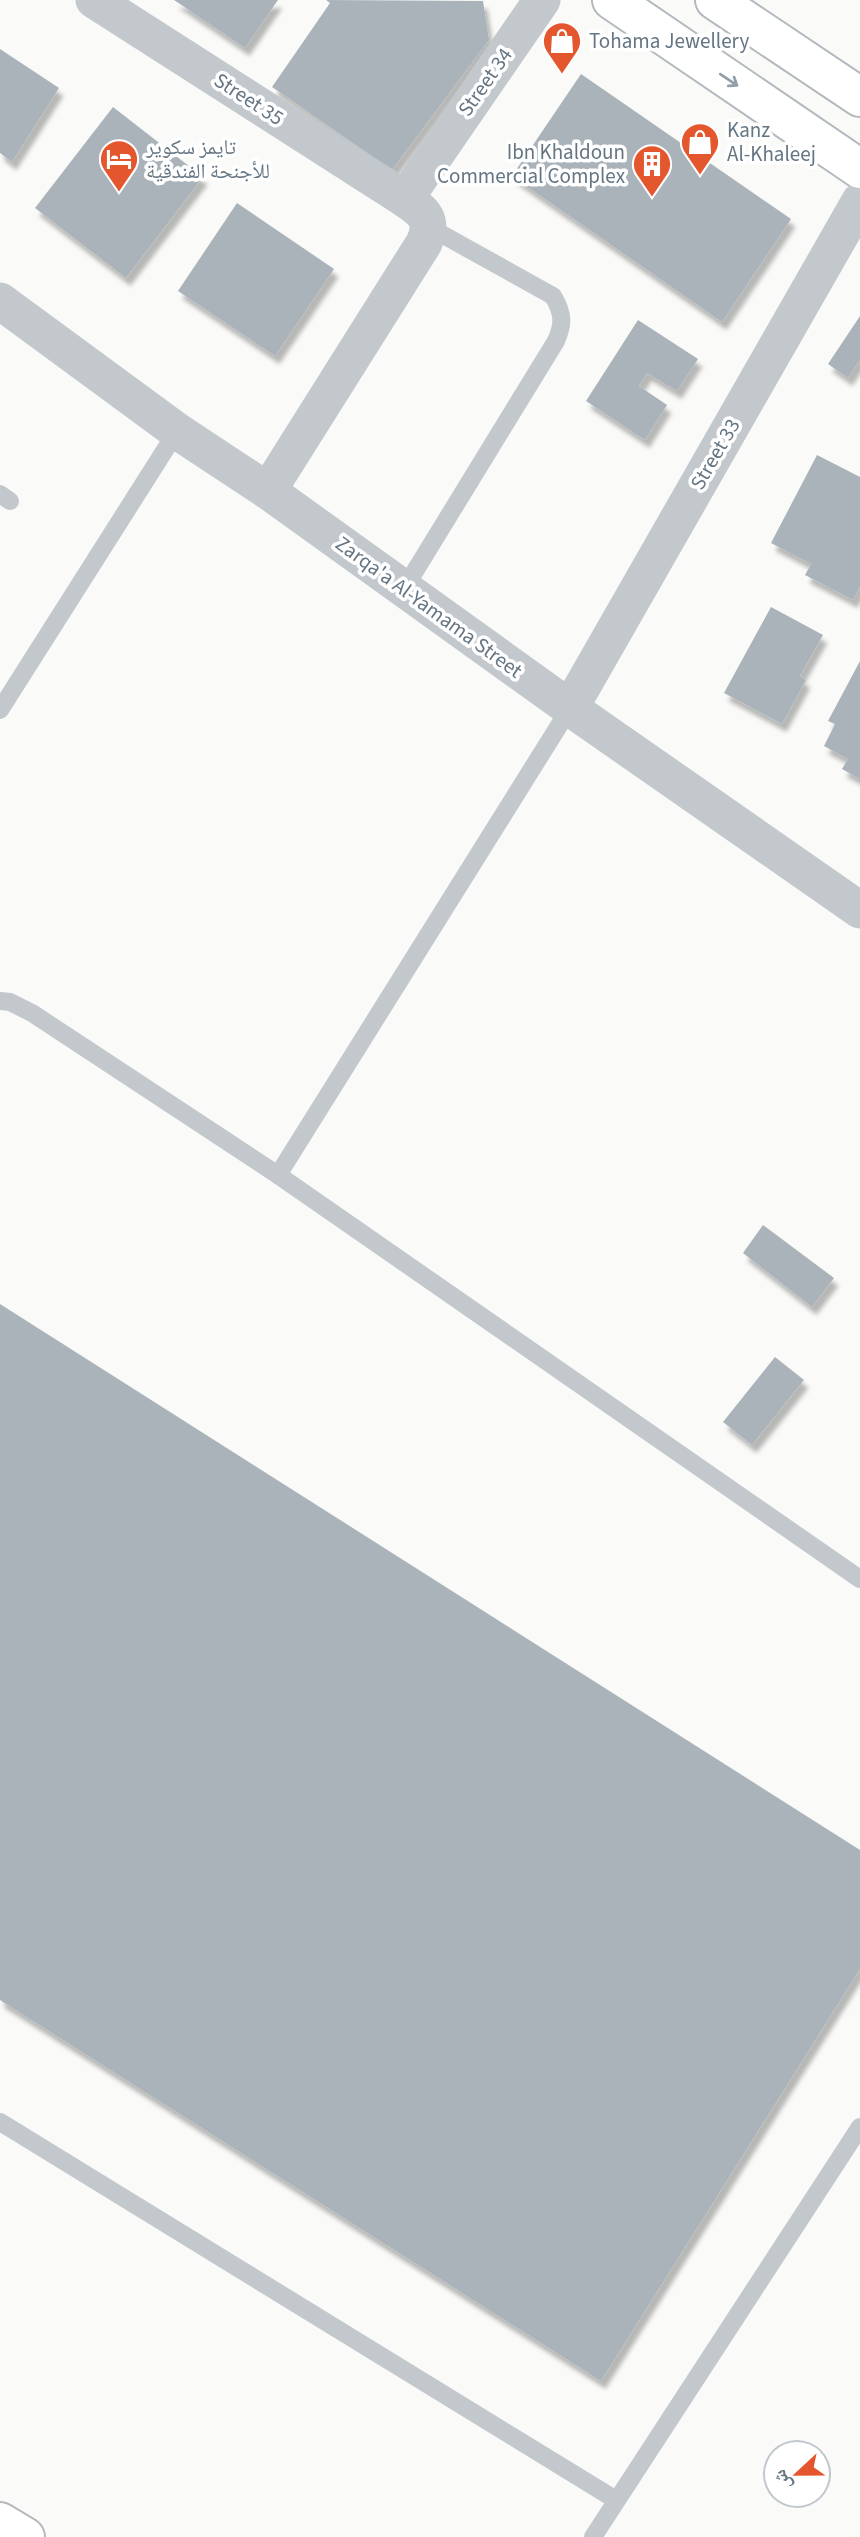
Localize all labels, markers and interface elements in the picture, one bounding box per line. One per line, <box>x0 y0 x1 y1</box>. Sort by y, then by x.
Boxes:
shop icon: Tohama Jewellery <box>541 20 583 75</box>
place label: Tohama Jewellery <box>589 26 749 56</box>
street label: Street 34 <box>450 42 520 122</box>
street label: Street 35 <box>208 65 290 133</box>
one-way arrow <box>719 73 738 87</box>
place label: Kanz Al-Khaleej <box>727 115 816 169</box>
shop icon: Kanz Al-Khaleej <box>679 121 721 176</box>
place label: تايمز سكوير للأجنحة الفندقية <box>145 132 270 186</box>
place label: Ibn Khaldoun Commercial Complex <box>437 137 626 191</box>
hotel icon: تايمز سكوير للأجنحة الفندقية <box>98 138 140 193</box>
building icon: Ibn Khaldoun Commercial Complex <box>631 143 673 198</box>
street label: Street 33 <box>683 413 747 495</box>
street label: Zarqa'a Al-Yamama Street <box>329 529 529 685</box>
north arrow <box>762 2439 832 2509</box>
text: ش <box>766 2465 799 2494</box>

